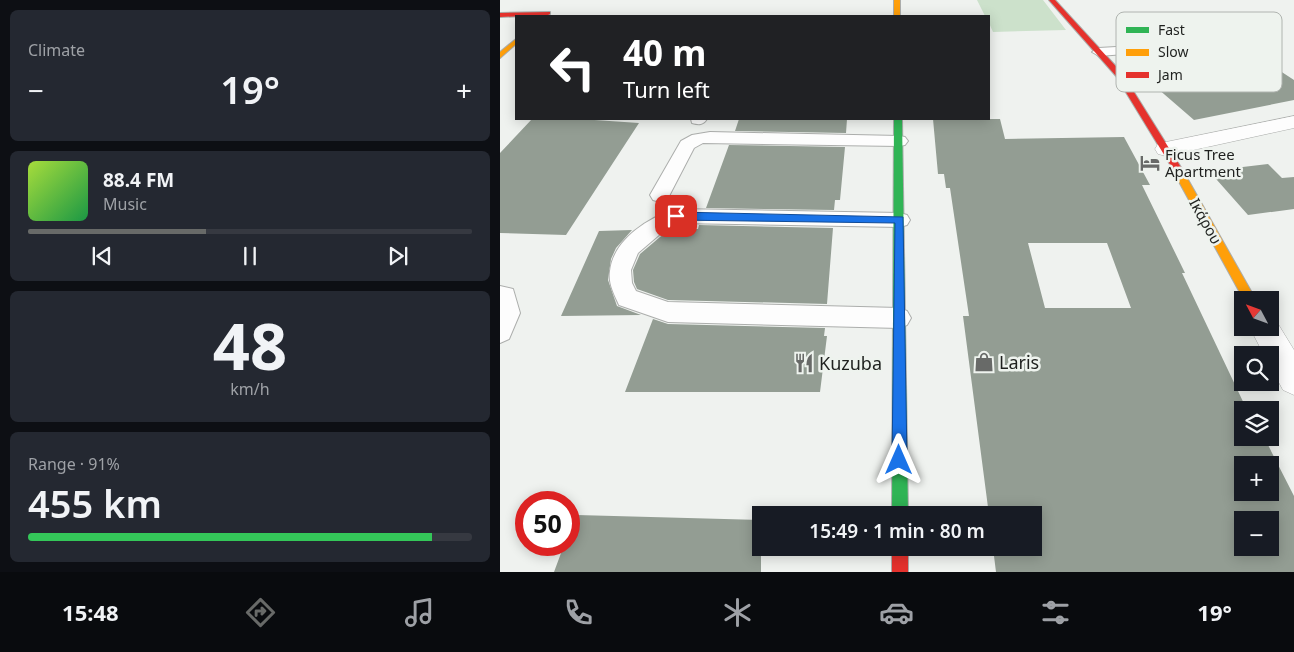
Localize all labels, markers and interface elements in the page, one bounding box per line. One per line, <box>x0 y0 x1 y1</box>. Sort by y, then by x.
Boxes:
legend <box>1116 12 1282 92</box>
text: Fast <box>1158 20 1185 39</box>
text: 40 m <box>623 29 706 76</box>
icon: left <box>540 35 605 100</box>
text: Climate <box>28 39 85 61</box>
text: Slow <box>1158 42 1189 61</box>
text: 19° <box>220 63 280 115</box>
text: Jam <box>1156 65 1183 84</box>
text: − <box>28 71 44 109</box>
text: + <box>456 71 472 109</box>
text: Turn left <box>623 74 710 104</box>
place label: Ficus Tree Apartment <box>1165 144 1242 181</box>
hotel icon: Ficus Tree Apartment <box>1139 152 1161 174</box>
text: 88.4 FM <box>103 167 174 193</box>
text: Music <box>103 193 147 215</box>
pin <box>655 195 697 237</box>
street label: Ικάρου <box>1185 195 1227 247</box>
icon: arrive <box>662 202 690 230</box>
icon: previous <box>88 242 116 270</box>
icon: pause <box>236 242 264 270</box>
icon: next <box>384 242 412 270</box>
north arrow <box>1234 291 1279 336</box>
map controls <box>1234 291 1279 556</box>
text: 48 <box>213 301 287 389</box>
button: search <box>1234 346 1279 391</box>
place label: Laris <box>999 350 1039 374</box>
place label: Kuzuba <box>819 351 882 375</box>
shop icon: Laris <box>973 351 995 373</box>
restaurant icon: Kuzuba <box>793 352 815 374</box>
text: km/h <box>230 378 270 400</box>
button: layers <box>1234 401 1279 446</box>
position arrow <box>872 433 924 485</box>
text: Range · 91% <box>28 453 120 475</box>
button: + <box>1234 456 1279 501</box>
text: 455 km <box>28 477 162 529</box>
speed limit sign: 50 <box>515 491 580 556</box>
button: − <box>1234 511 1279 556</box>
text: 15:49 · 1 min · 80 m <box>809 518 985 544</box>
icon: directions <box>243 595 278 630</box>
icon: music <box>402 595 437 630</box>
icon: phone <box>561 595 596 630</box>
icon: climate <box>720 595 755 630</box>
icon: car <box>879 595 914 630</box>
icon: filters <box>1038 595 1073 630</box>
text: 15:48 <box>62 597 119 627</box>
text: 19° <box>1197 597 1232 627</box>

